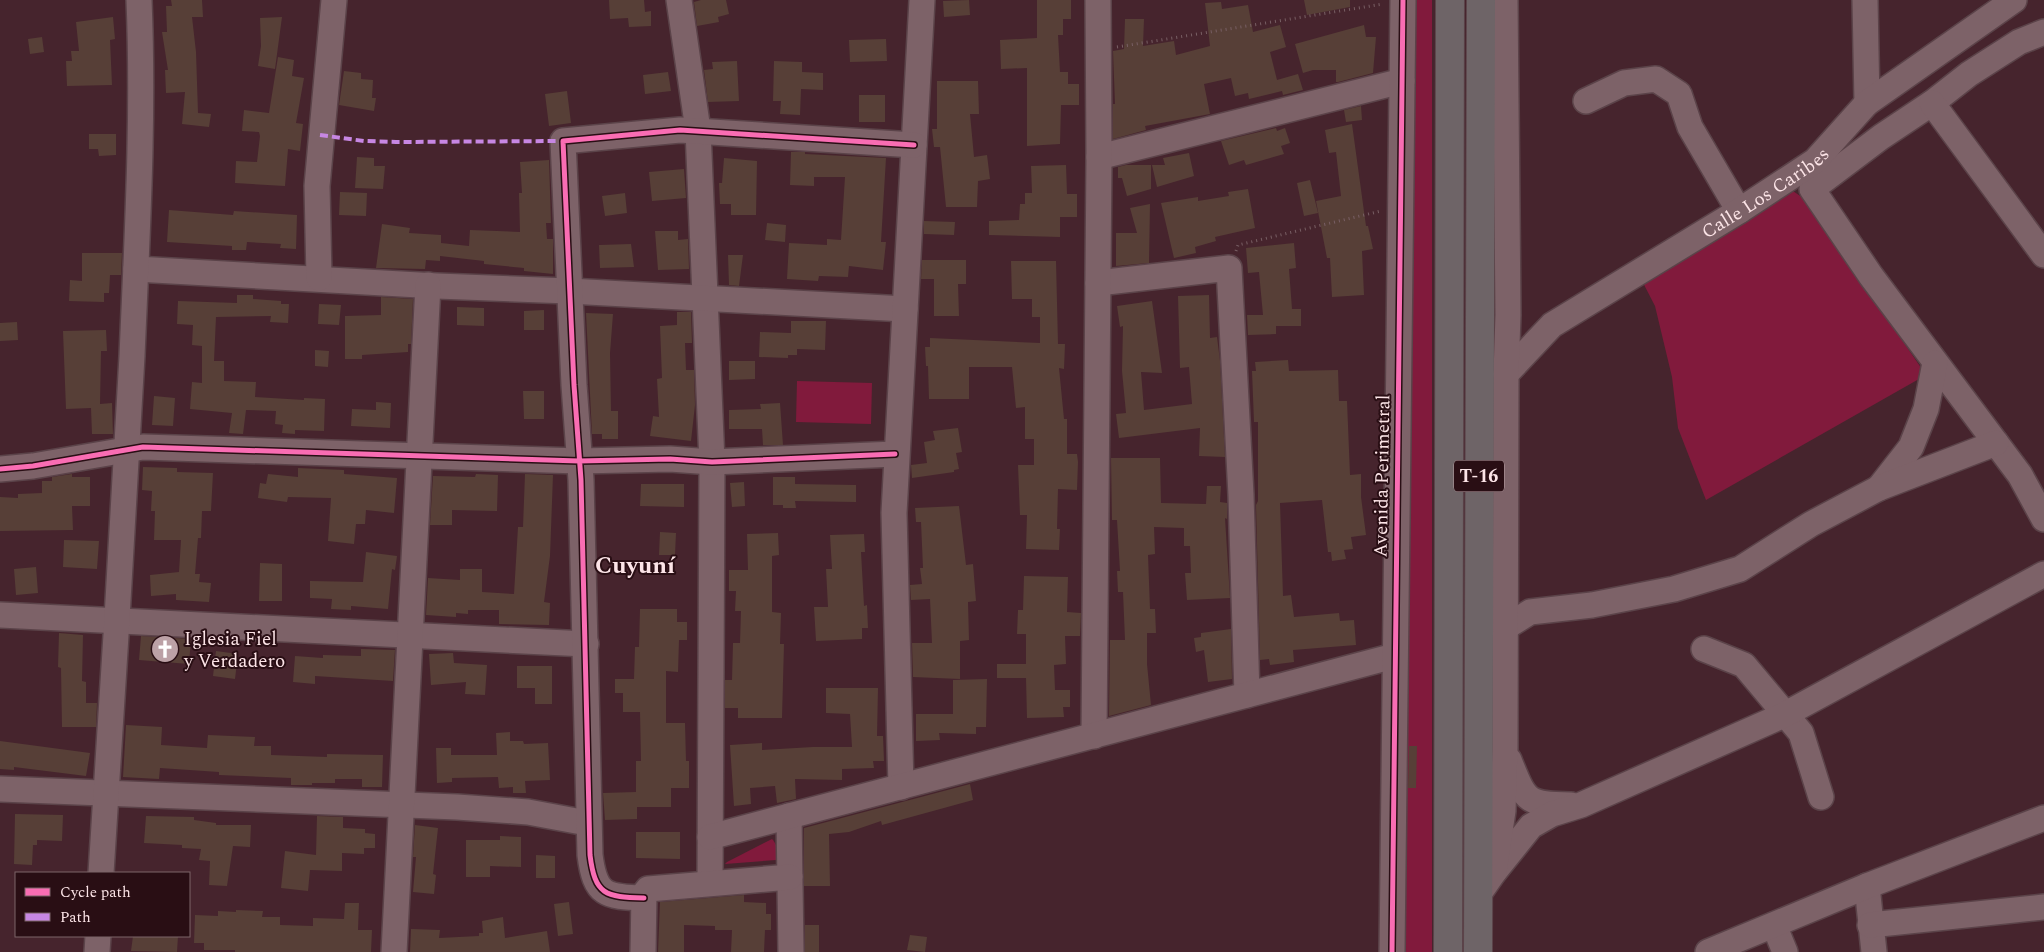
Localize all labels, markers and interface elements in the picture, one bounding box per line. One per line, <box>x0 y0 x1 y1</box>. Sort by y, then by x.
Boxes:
street label: Calle Los Caribes <box>1696 141 1837 247</box>
street label: Avenida Perimetral <box>1367 394 1398 558</box>
road number: T-16 <box>1454 461 1504 492</box>
district label: Cuyuní <box>595 548 676 584</box>
place label: Iglesia Fiel y Verdadero <box>183 625 285 676</box>
church icon: Iglesia Fiel y Verdadero <box>150 634 180 664</box>
legend <box>15 872 190 937</box>
text: Cycle path <box>60 881 131 904</box>
text: Path <box>60 906 91 929</box>

